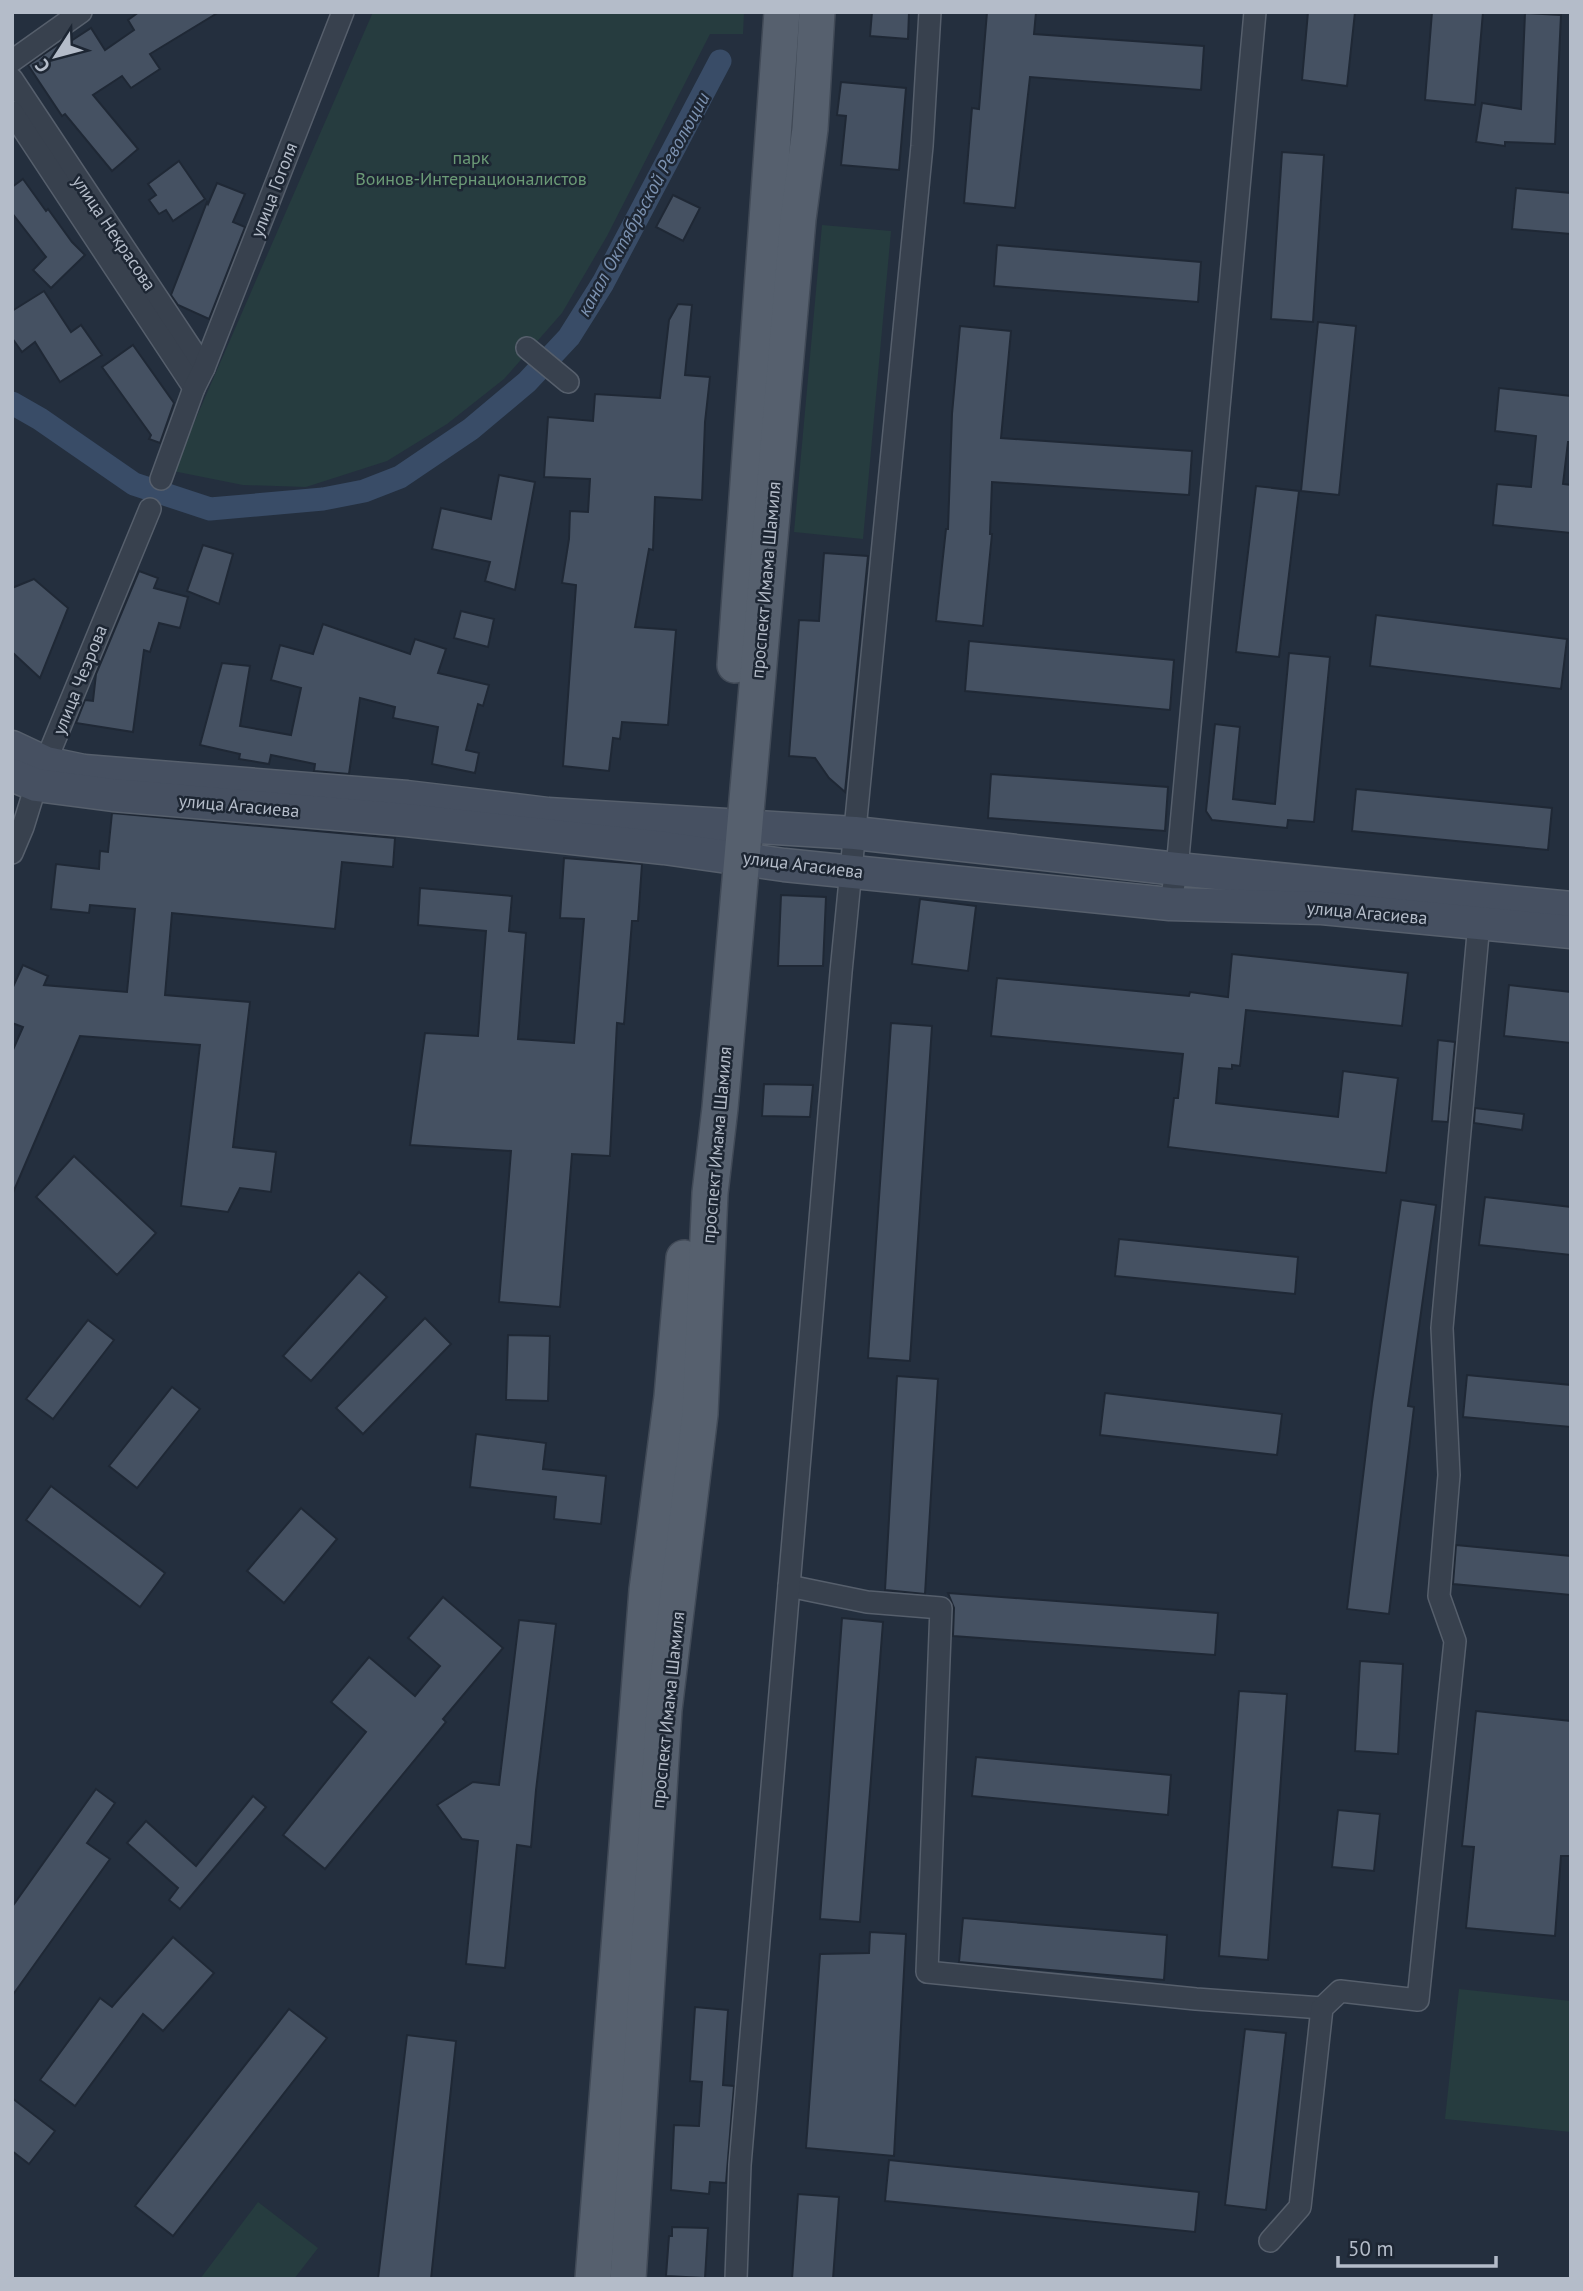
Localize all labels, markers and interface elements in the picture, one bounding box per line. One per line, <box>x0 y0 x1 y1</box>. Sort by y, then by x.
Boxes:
north arrow <box>21 21 91 91</box>
text: С <box>29 54 55 77</box>
water label: канал Октябрьской Революции <box>571 88 715 320</box>
street label: улица Гоголя <box>245 139 302 241</box>
park label: парк Воинов-Интернационалистов <box>355 146 587 190</box>
street label: улица Некрасова <box>67 171 162 295</box>
street label: проспект Имама Шамиля <box>745 480 786 679</box>
street label: улица Чеэрова <box>47 622 112 738</box>
street label: улица Агасиева <box>178 789 300 822</box>
street label: улица Агасиева <box>742 846 865 883</box>
street label: улица Агасиева <box>1306 896 1428 929</box>
street label: проспект Имама Шамиля <box>696 1045 737 1244</box>
street label: проспект Имама Шамиля <box>646 1610 689 1810</box>
scale bar <box>1338 2224 1496 2268</box>
text: 50 m <box>1348 2235 1394 2262</box>

